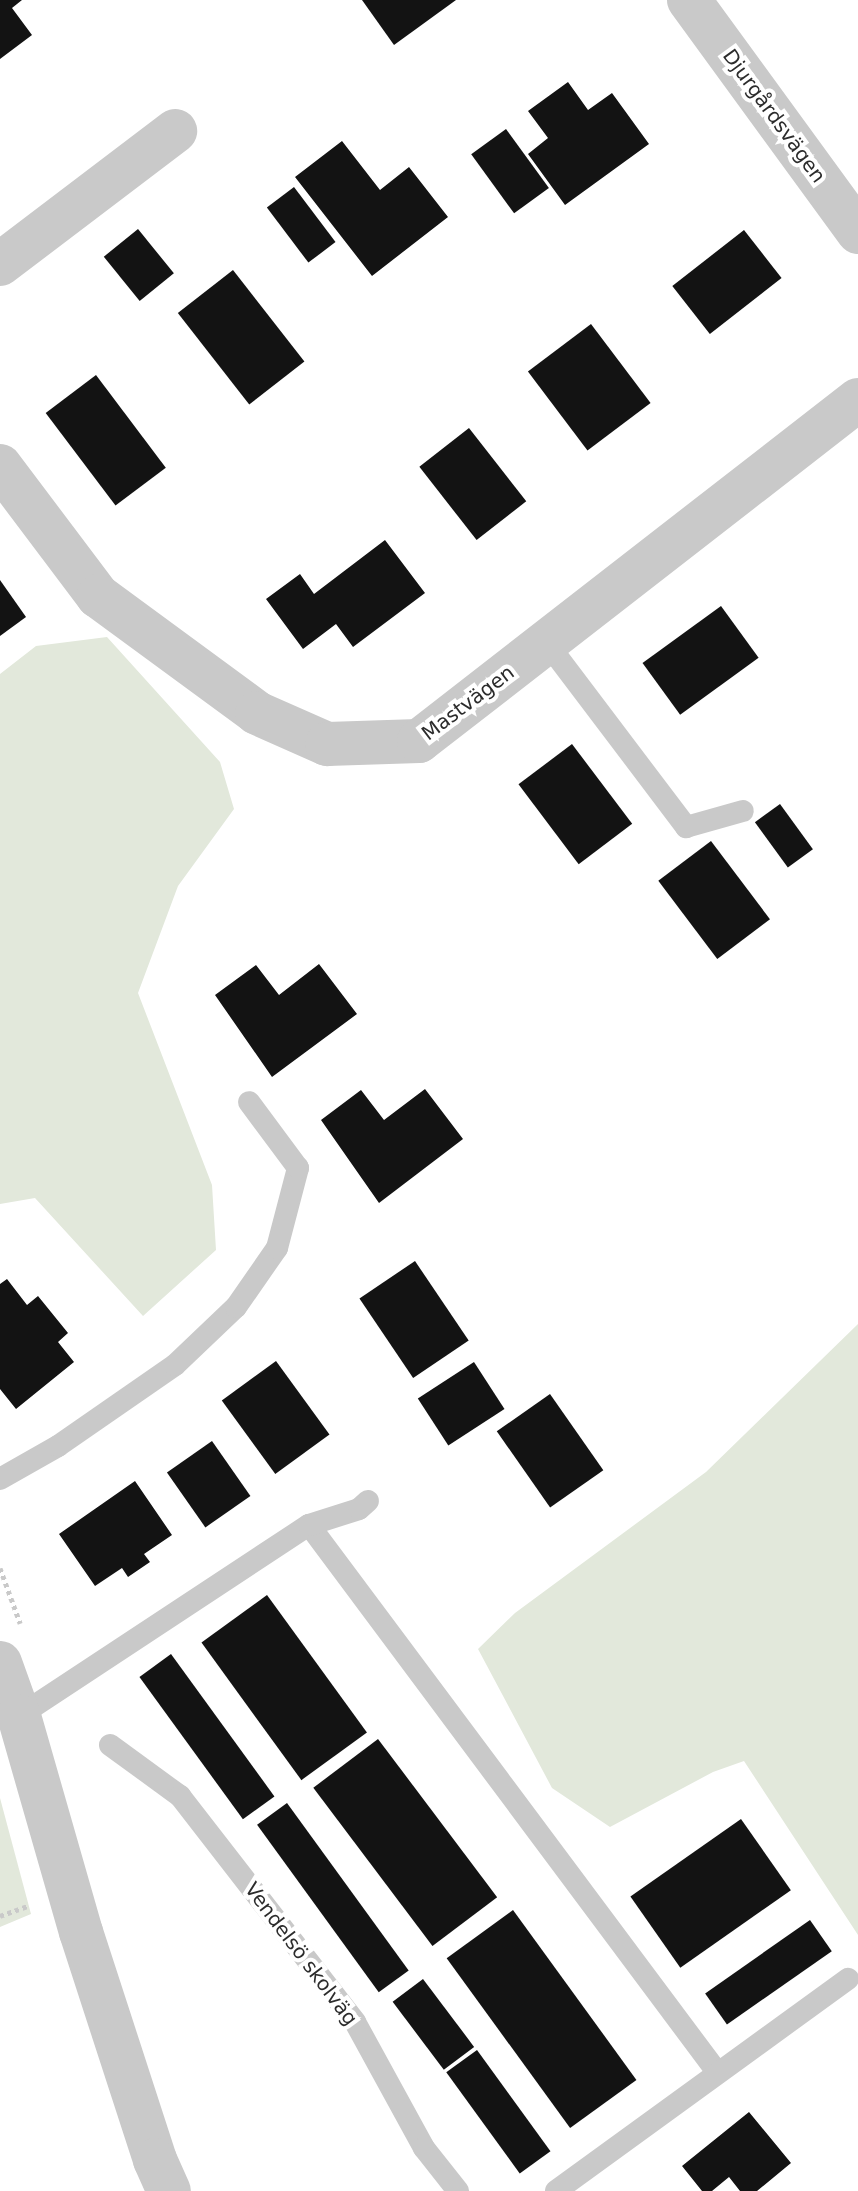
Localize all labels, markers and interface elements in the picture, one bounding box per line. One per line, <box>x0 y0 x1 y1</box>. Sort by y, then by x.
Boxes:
street label: Djurgårdsvägen <box>718 45 830 187</box>
street label: Mastvägen <box>417 660 519 746</box>
street label: Vendelsö skolväg <box>239 1878 363 2030</box>

